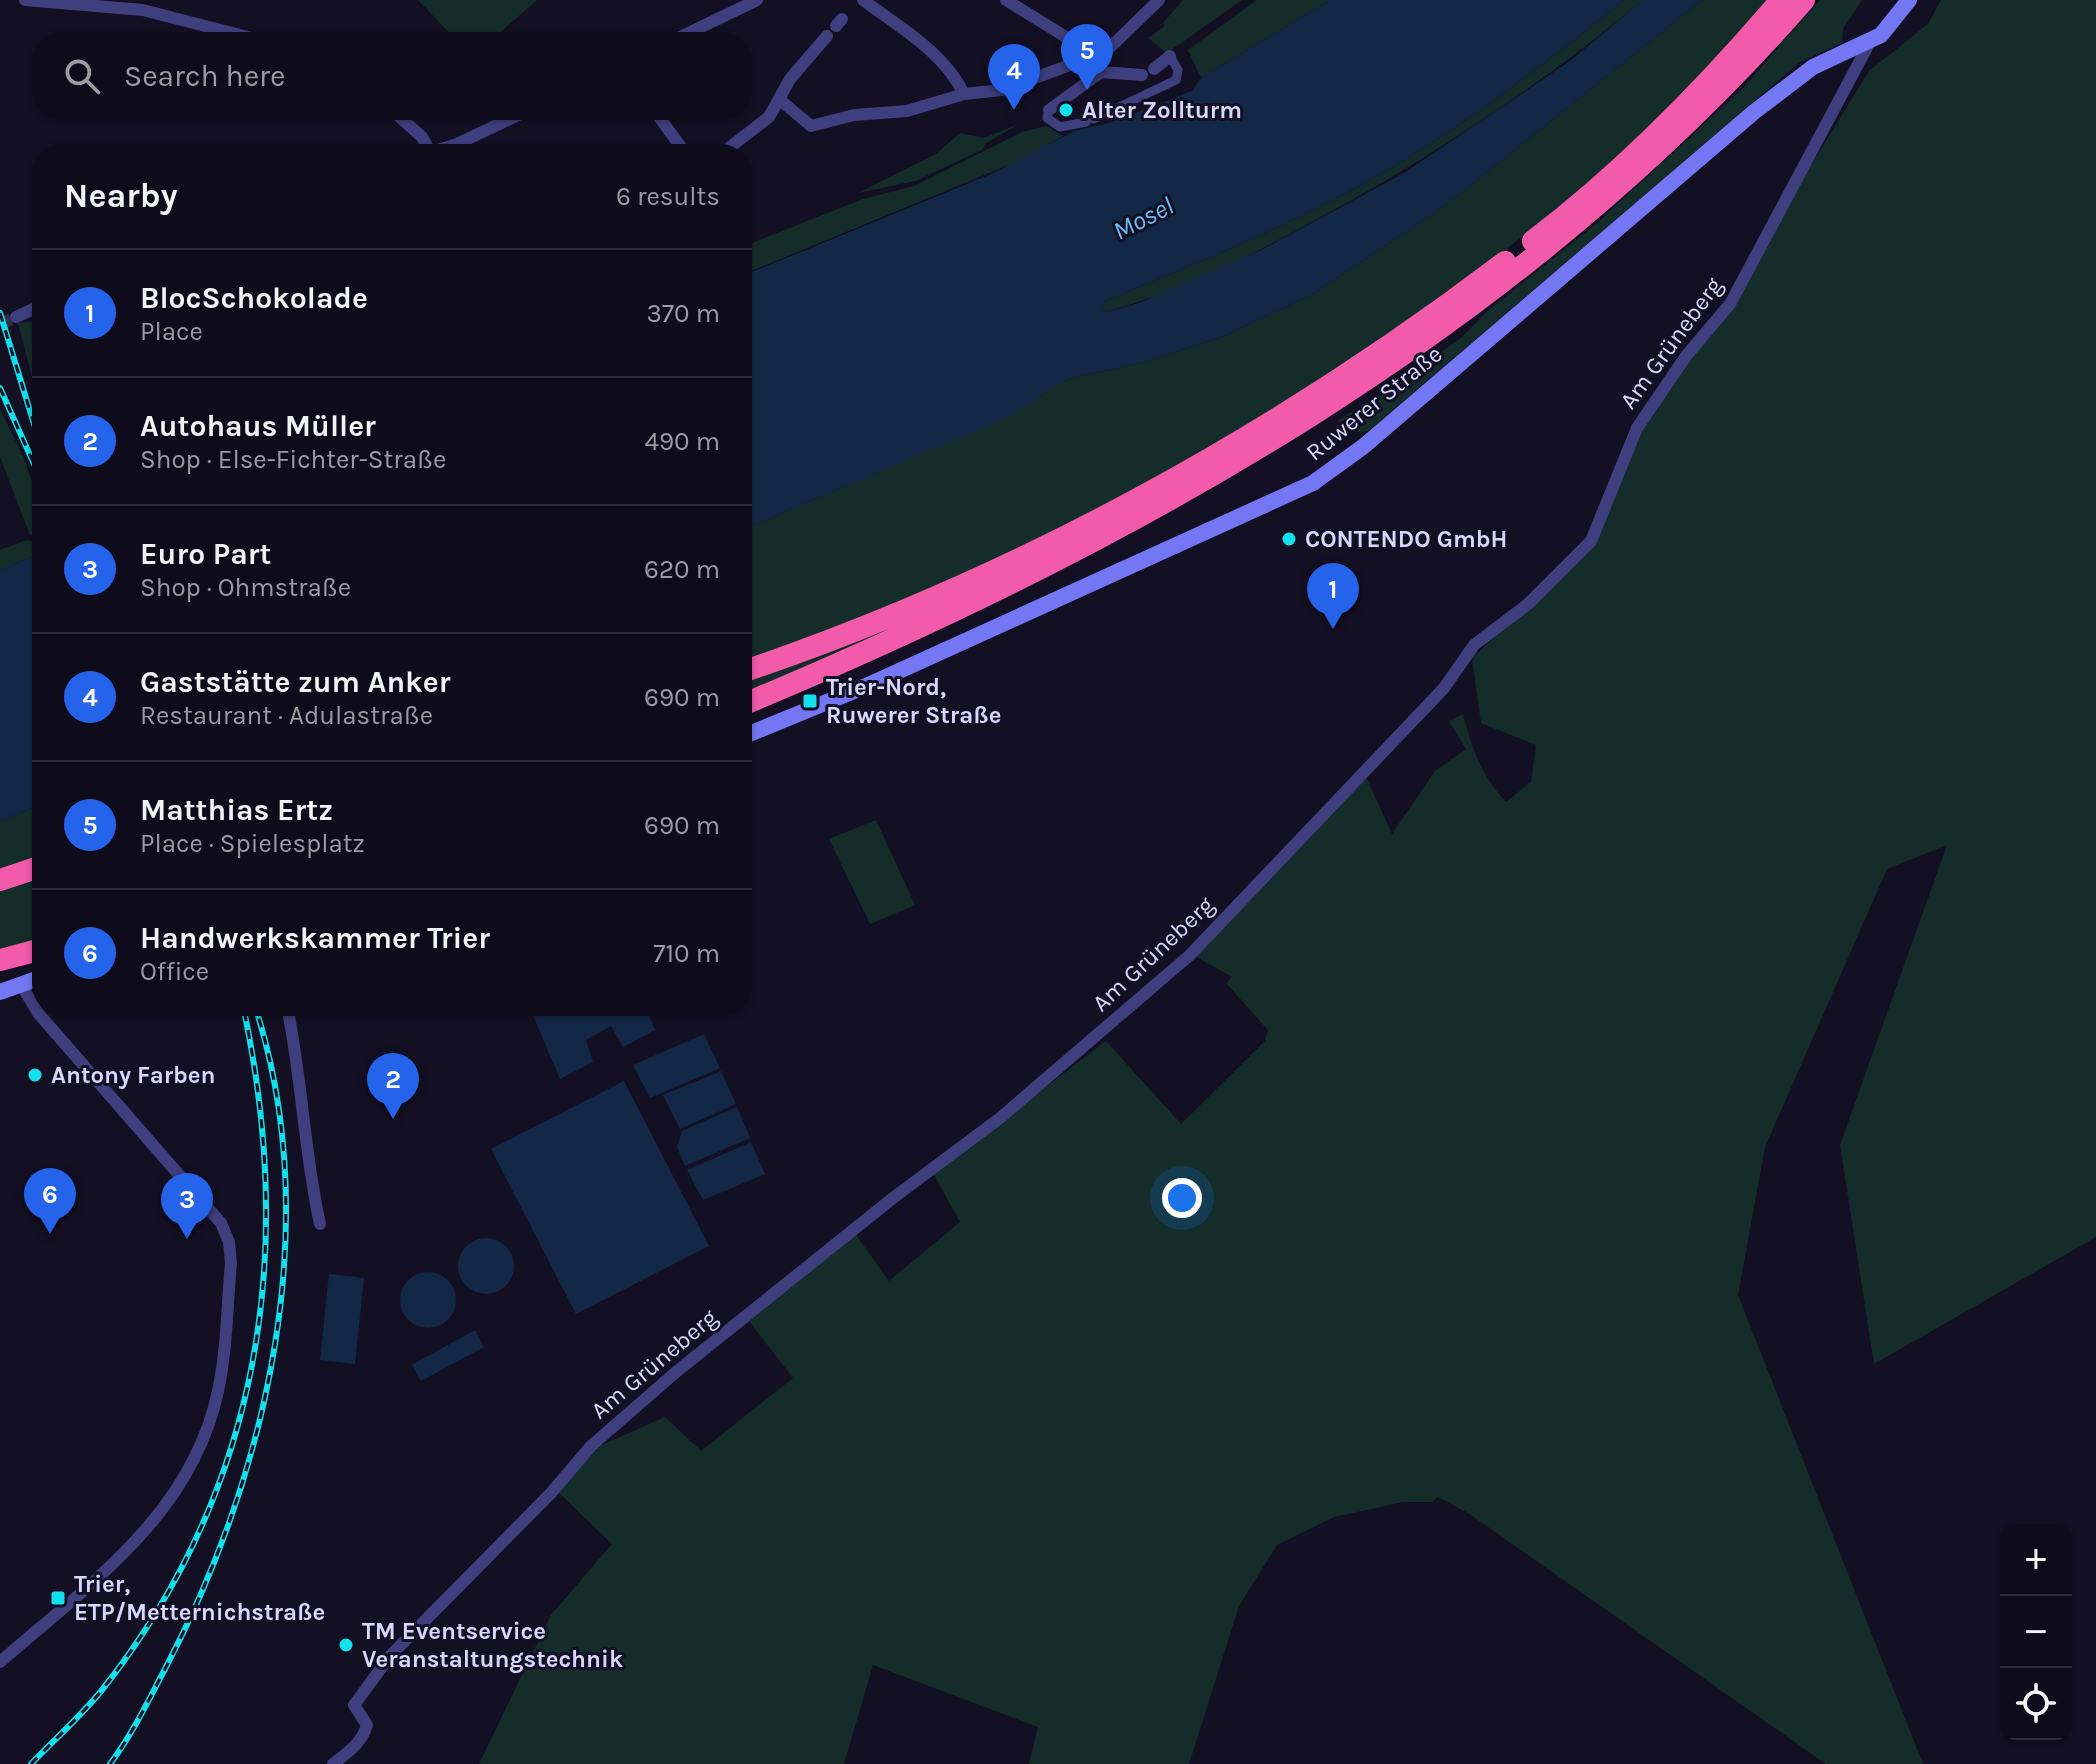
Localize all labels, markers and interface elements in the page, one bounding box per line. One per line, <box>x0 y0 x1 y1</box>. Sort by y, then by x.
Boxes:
pin: 5 <box>1061 24 1113 90</box>
search box <box>32 32 752 120</box>
pin: 4 <box>988 44 1040 110</box>
icon: search <box>60 54 104 98</box>
text: Search here <box>124 58 285 94</box>
place label: Alter Zollturm <box>1082 96 1242 124</box>
marker: Alter Zollturm <box>1057 101 1075 119</box>
text: Nearby <box>64 176 178 216</box>
text: 6 results <box>616 181 720 212</box>
water label: Mosel <box>1108 190 1179 247</box>
street label: Am Grüneberg <box>1614 271 1728 414</box>
text: BlocSchokolade <box>140 280 368 316</box>
text: 1 <box>85 298 95 329</box>
text: 370 m <box>647 298 720 329</box>
text: Place <box>140 316 203 347</box>
street label: Ruwerer Straße <box>1300 340 1448 466</box>
text: Autohaus Müller <box>140 408 376 444</box>
text: 2 <box>82 426 98 457</box>
text: 490 m <box>644 426 720 457</box>
text: Shop · Else-Fichter-Straße <box>140 444 446 475</box>
place label: CONTENDO GmbH <box>1305 525 1507 553</box>
marker: CONTENDO GmbH <box>1280 530 1298 548</box>
text: Euro Part <box>140 536 271 572</box>
text: 3 <box>82 554 98 585</box>
text: 620 m <box>644 554 720 585</box>
pin: 1 <box>1307 563 1359 629</box>
text: Shop · Ohmstraße <box>140 572 351 603</box>
text: Gaststätte zum Anker <box>140 664 451 700</box>
place label: Trier-Nord, Ruwerer Straße <box>826 673 1002 729</box>
text: 4 <box>82 682 98 713</box>
text: 690 m <box>644 682 720 713</box>
marker: Trier-Nord, Ruwerer Straße <box>801 692 819 710</box>
text: Restaurant · Adulastraße <box>140 700 433 731</box>
text: Matthias Ertz <box>140 792 333 828</box>
text: 5 <box>82 810 98 841</box>
text: 690 m <box>644 810 720 841</box>
text: Place · Spielesplatz <box>140 828 365 859</box>
street label: Am Grüneberg <box>1086 890 1220 1017</box>
text: Handwerkskammer Trier <box>140 920 490 956</box>
text: 6 <box>82 938 98 969</box>
text: 710 m <box>653 938 720 969</box>
text: Office <box>140 956 209 987</box>
pin: 2 <box>367 1053 419 1119</box>
place label: Antony Farben <box>51 1061 216 1089</box>
marker: Antony Farben <box>26 1066 44 1084</box>
pin: 6 <box>24 1168 76 1234</box>
pin: 3 <box>161 1173 213 1239</box>
your location <box>1162 1178 1202 1218</box>
street label: Am Grüneberg <box>585 1303 723 1425</box>
map controls <box>2000 1524 2072 1740</box>
button: + <box>2000 1524 2072 1596</box>
place label: Trier, ETP/Metternichstraße <box>74 1570 325 1626</box>
marker: Trier, ETP/Metternichstraße <box>49 1589 67 1607</box>
button: − <box>2000 1596 2072 1668</box>
place label: TM Eventservice Veranstaltungstechnik <box>362 1617 623 1673</box>
marker: TM Eventservice Veranstaltungstechnik <box>337 1636 355 1654</box>
button: locate <box>2000 1668 2072 1740</box>

